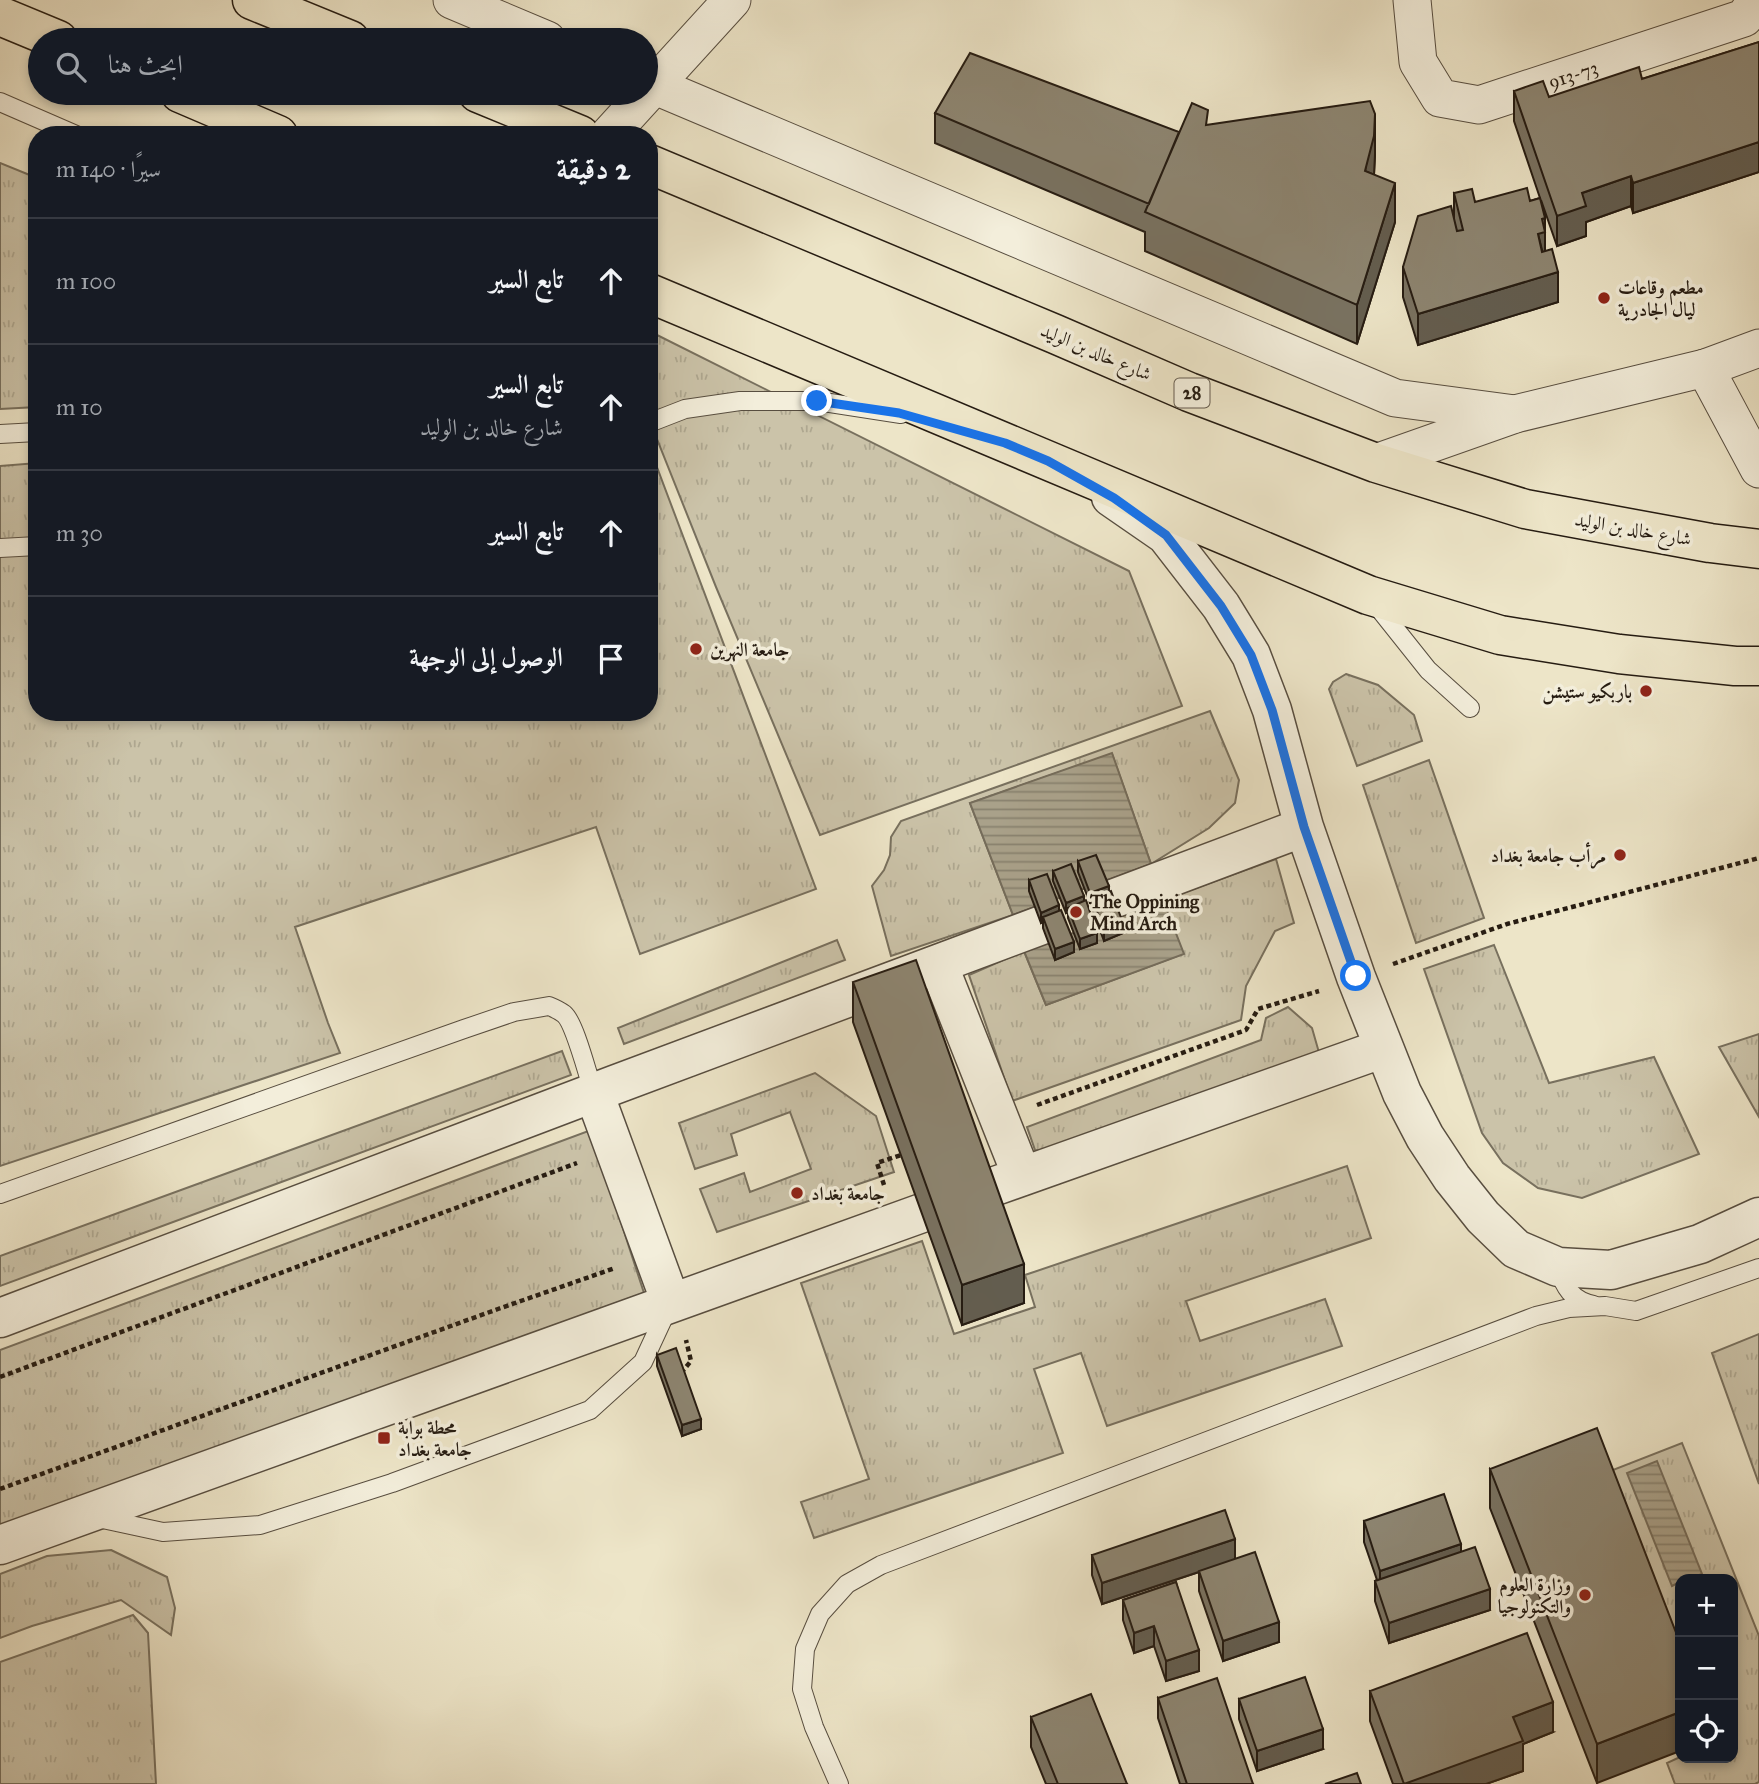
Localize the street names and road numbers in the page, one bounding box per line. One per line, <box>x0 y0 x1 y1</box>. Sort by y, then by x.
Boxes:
street label: 913-73 <box>1545 55 1601 93</box>
street label: شارع خالد بن الوليد <box>1036 318 1155 389</box>
road number: 28 <box>1174 379 1210 408</box>
street label: شارع خالد بن الوليد <box>1572 507 1693 555</box>

